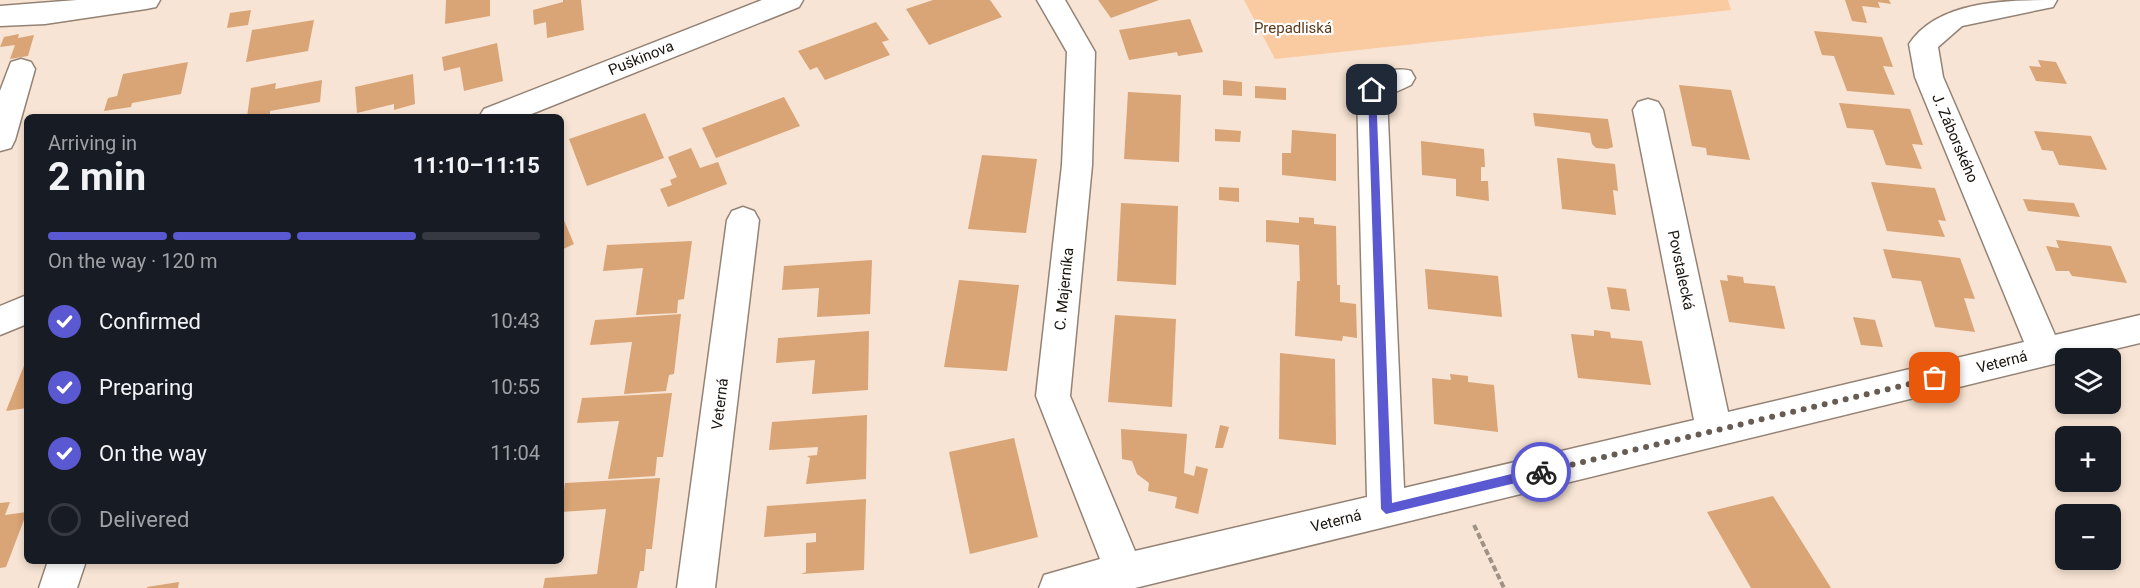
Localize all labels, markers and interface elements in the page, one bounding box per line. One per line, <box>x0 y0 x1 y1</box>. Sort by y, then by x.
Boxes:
park label: Prepadliská <box>1254 19 1332 37</box>
street label: Puškinova <box>606 37 676 79</box>
pin <box>1346 64 1397 115</box>
icon: home <box>1355 73 1388 106</box>
street label: J. Záborského <box>1928 91 1982 185</box>
text: Arriving in <box>48 131 137 155</box>
text: 11:10–11:15 <box>413 153 540 178</box>
text: 2 min <box>48 154 146 200</box>
street label: Povstalecká <box>1664 228 1698 312</box>
street label: C. Majerníka <box>1051 247 1077 331</box>
text: On the way · 120 m <box>48 249 217 273</box>
icon: check <box>48 305 81 338</box>
text: Confirmed <box>99 309 201 334</box>
text: 10:43 <box>490 309 540 333</box>
street label: Veterná <box>1975 347 2029 377</box>
map controls <box>2055 348 2121 570</box>
button: layers <box>2055 348 2121 414</box>
pin <box>1909 352 1960 403</box>
icon: bag <box>1918 361 1951 394</box>
icon: check <box>48 371 81 404</box>
text: Preparing <box>99 375 193 400</box>
text: 10:55 <box>490 375 540 399</box>
street label: Veterná <box>708 377 732 431</box>
button: + <box>2055 426 2121 492</box>
icon: check <box>48 437 81 470</box>
text: On the way <box>99 441 207 466</box>
text: 11:04 <box>490 441 540 465</box>
courier <box>1511 442 1571 502</box>
icon: bike <box>1525 456 1558 489</box>
button: − <box>2055 504 2121 570</box>
street label: Veterná <box>1309 506 1363 536</box>
text: Delivered <box>99 507 189 532</box>

